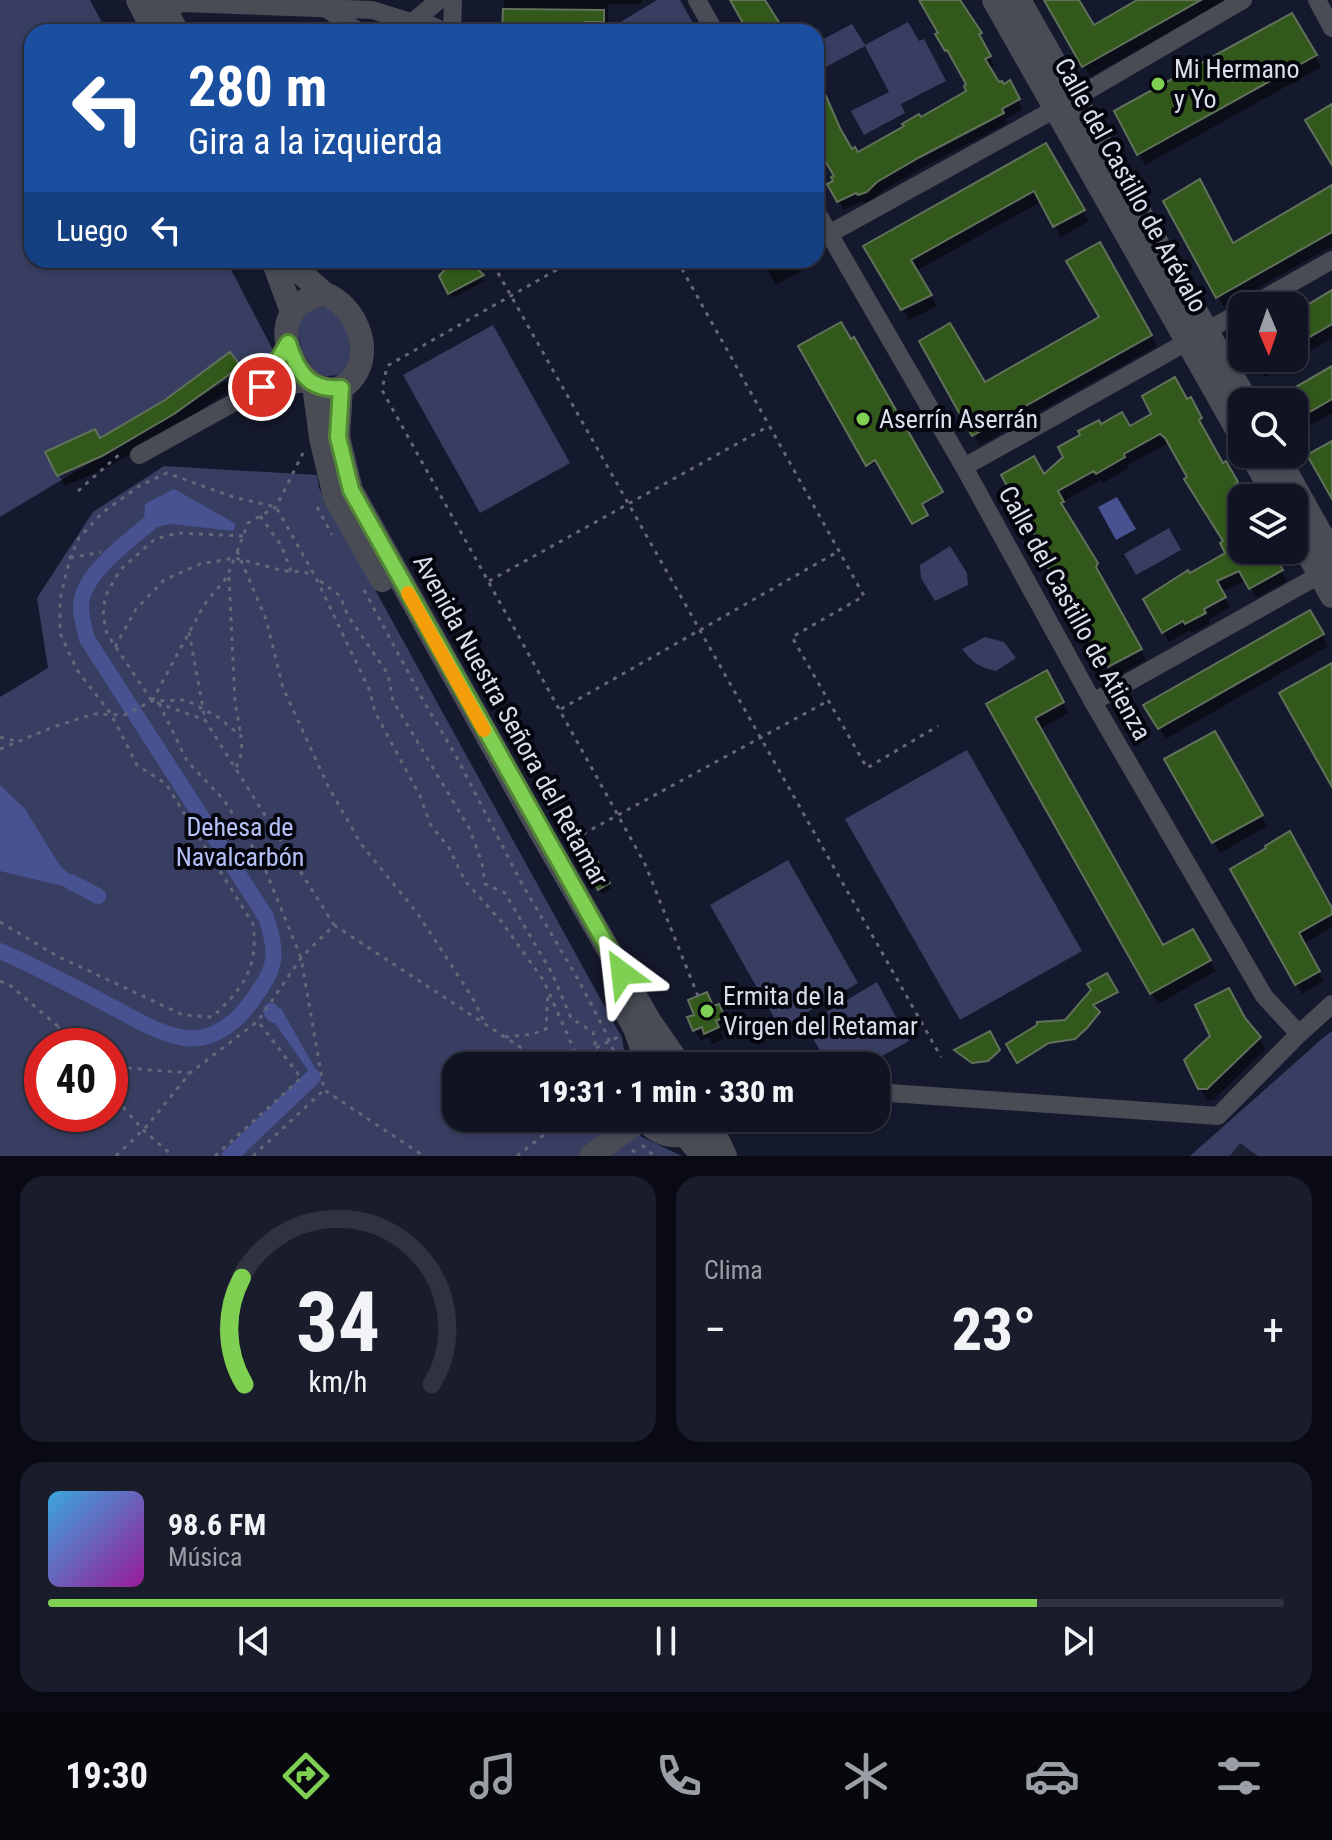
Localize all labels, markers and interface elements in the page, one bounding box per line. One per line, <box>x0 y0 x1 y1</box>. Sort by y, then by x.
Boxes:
street label: Calle del Castillo de Arévalo <box>1049 53 1213 317</box>
text: 280 m <box>188 54 327 120</box>
place label: Mi Hermano y Yo <box>1174 54 1299 114</box>
icon: left <box>56 56 160 160</box>
marker: Mi Hermano y Yo <box>1149 75 1167 93</box>
text: Gira a la izquierda <box>188 121 443 163</box>
icon: left <box>144 208 188 252</box>
text: Luego <box>56 213 128 248</box>
north arrow <box>1228 292 1308 372</box>
map controls <box>1228 292 1308 564</box>
pin <box>228 353 296 421</box>
icon: arrive <box>240 365 284 409</box>
button: search <box>1228 388 1308 468</box>
place label: Aserrín Aserrán <box>879 404 1038 434</box>
marker: Aserrín Aserrán <box>854 410 872 428</box>
street label: Calle del Castillo de Atienza <box>993 481 1157 745</box>
button: layers <box>1228 484 1308 564</box>
street label: Avenida Nuestra Señora del Retamar <box>407 549 615 891</box>
park label: Dehesa de Navalcarbón <box>176 812 304 872</box>
position arrow <box>580 931 664 1015</box>
place label: Ermita de la Virgen del Retamar <box>723 981 918 1041</box>
marker: Ermita de la Virgen del Retamar <box>698 1002 716 1020</box>
speed limit sign: 40 <box>24 1028 128 1132</box>
text: 19:31 · 1 min · 330 m <box>538 1074 794 1109</box>
text: Clima <box>704 1255 763 1285</box>
text: 34 <box>296 1274 380 1371</box>
text: 23° <box>952 1294 1036 1365</box>
text: − <box>704 1304 726 1356</box>
text: + <box>1262 1304 1284 1356</box>
text: km/h <box>309 1365 367 1399</box>
text: 98.6 FM <box>168 1507 266 1542</box>
text: Música <box>168 1542 243 1572</box>
icon: previous <box>232 1619 276 1663</box>
icon: pause <box>644 1619 688 1663</box>
icon: next <box>1056 1619 1100 1663</box>
icon: directions <box>278 1748 334 1804</box>
icon: music <box>465 1748 521 1804</box>
icon: phone <box>651 1748 707 1804</box>
icon: climate <box>838 1748 894 1804</box>
icon: car <box>1024 1748 1080 1804</box>
icon: filters <box>1211 1748 1267 1804</box>
text: 19:30 <box>65 1755 148 1797</box>

